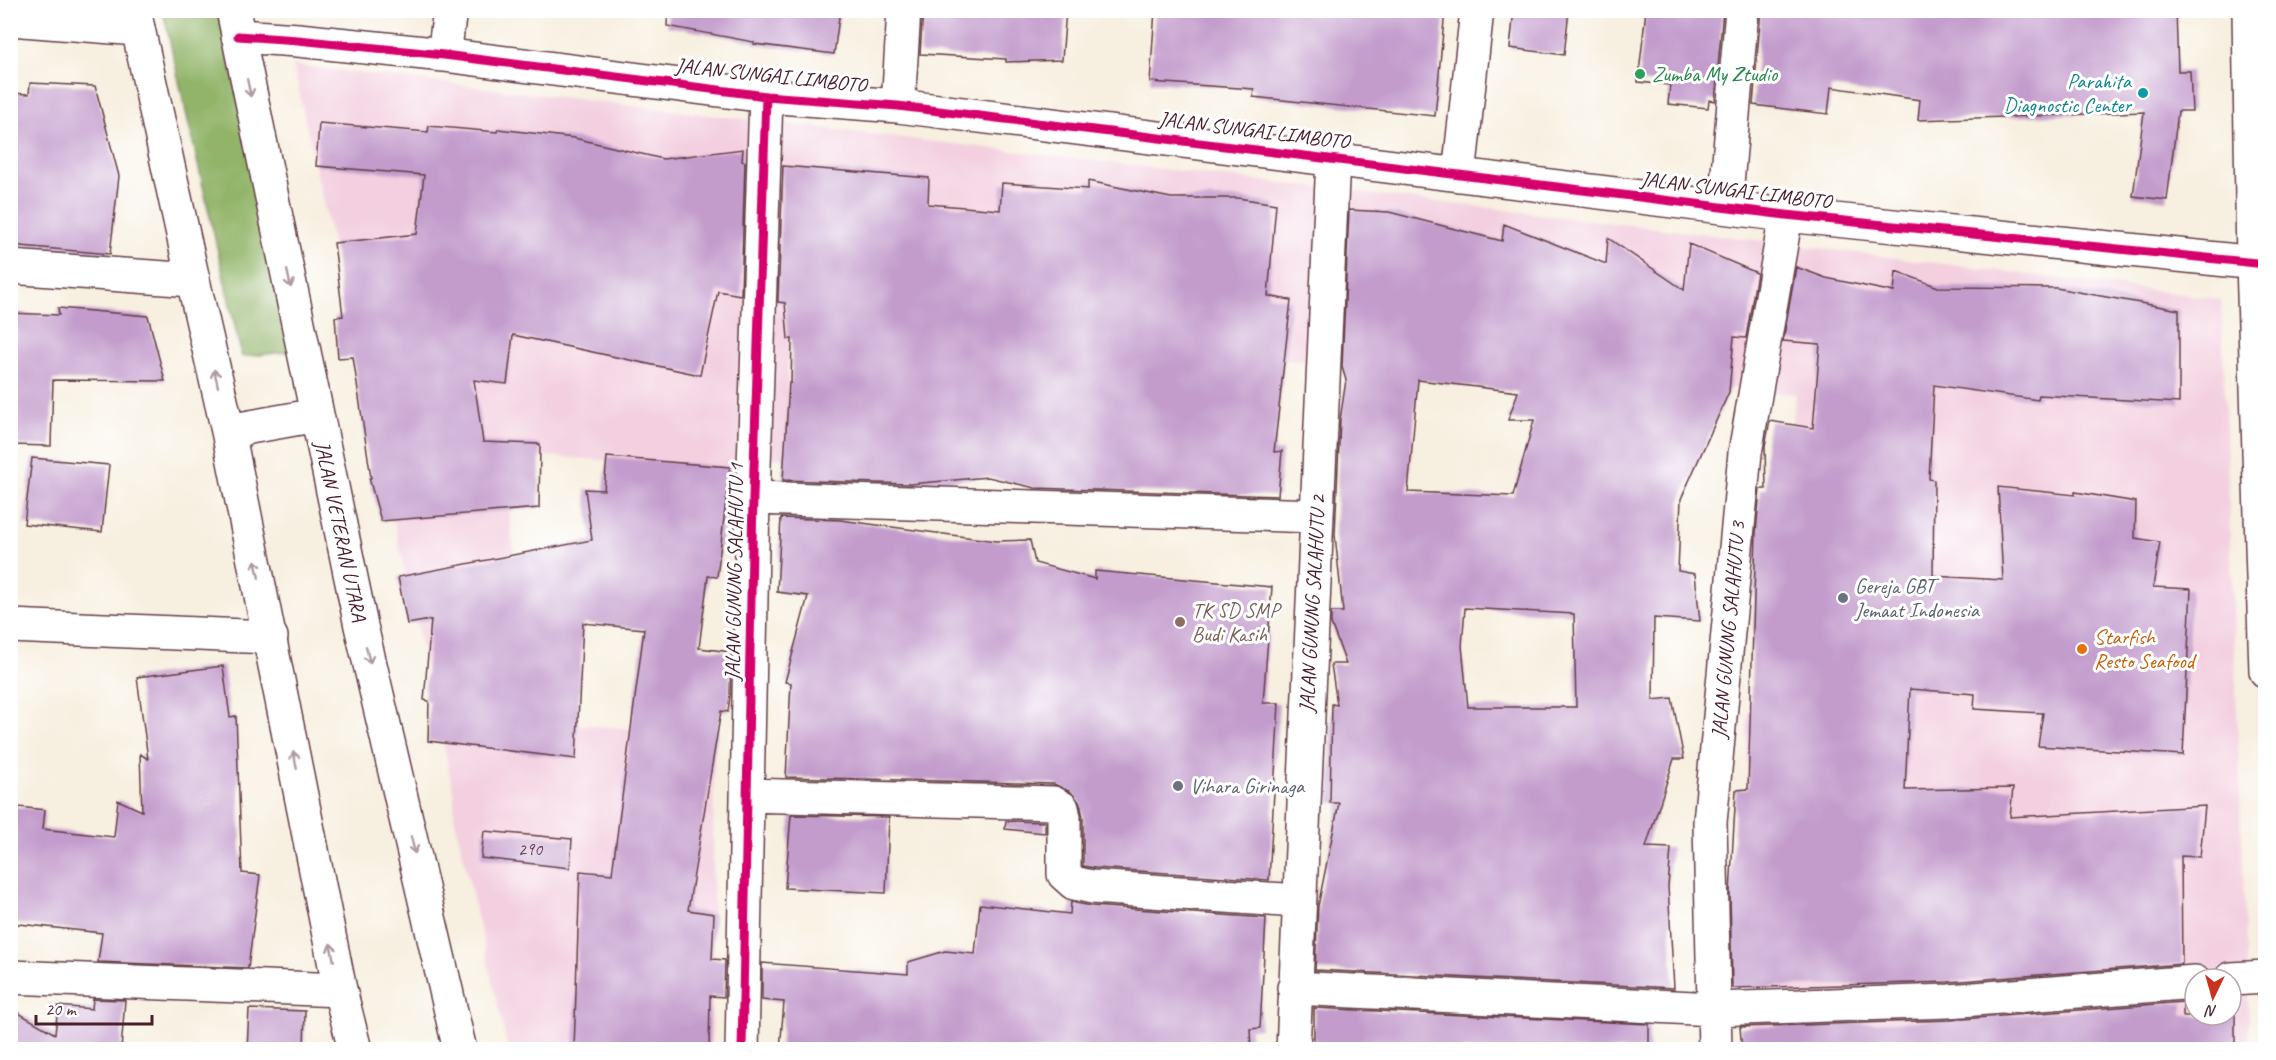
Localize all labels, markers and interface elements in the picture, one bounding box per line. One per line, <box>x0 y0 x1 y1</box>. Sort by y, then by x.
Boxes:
street label: JALAN SUNGAI LIMBOTO <box>673 52 870 98</box>
place label: Zumba My Ztudio <box>1652 61 1779 87</box>
marker: Zumba My Ztudio <box>1633 67 1647 81</box>
place label: Parahita Diagnostic Center <box>2004 68 2133 118</box>
one-way arrow <box>244 78 255 98</box>
marker: Parahita Diagnostic Center <box>2136 86 2150 100</box>
street label: JALAN SUNGAI LIMBOTO <box>1156 105 1353 155</box>
street label: JALAN SUNGAI LIMBOTO <box>1638 165 1835 215</box>
one-way arrow <box>284 269 295 288</box>
one-way arrow <box>209 369 221 388</box>
street label: JALAN VETERAN UTARA <box>309 437 373 624</box>
street label: JALAN GUNUNG SALAHUTU 1 <box>719 461 749 682</box>
street label: JALAN GUNUNG SALAHUTU 2 <box>1293 493 1331 714</box>
street label: JALAN GUNUNG SALAHUTU 3 <box>1705 519 1751 741</box>
one-way arrow <box>251 560 262 579</box>
place label: Gereja GBT Jemaat Indonesia <box>1854 573 1981 623</box>
marker: Gereja GBT Jemaat Indonesia <box>1836 591 1850 605</box>
place label: TK SD SMP Budi Kasih <box>1192 597 1282 647</box>
marker: TK SD SMP Budi Kasih <box>1173 615 1187 629</box>
place label: Starfish Resto Seafood <box>2094 624 2198 674</box>
marker: Starfish Resto Seafood <box>2075 642 2089 656</box>
one-way arrow <box>362 645 374 664</box>
one-way arrow <box>289 751 300 771</box>
place label: Vihara Girinaga <box>1190 773 1306 799</box>
marker: Vihara Girinaga <box>1171 779 1185 793</box>
one-way arrow <box>407 835 419 854</box>
house number: 290 <box>518 838 544 860</box>
one-way arrow <box>326 942 337 962</box>
north arrow <box>2183 967 2243 1027</box>
scale bar <box>36 988 152 1026</box>
text: 20 m <box>45 998 78 1020</box>
text: N <box>2203 1000 2218 1021</box>

